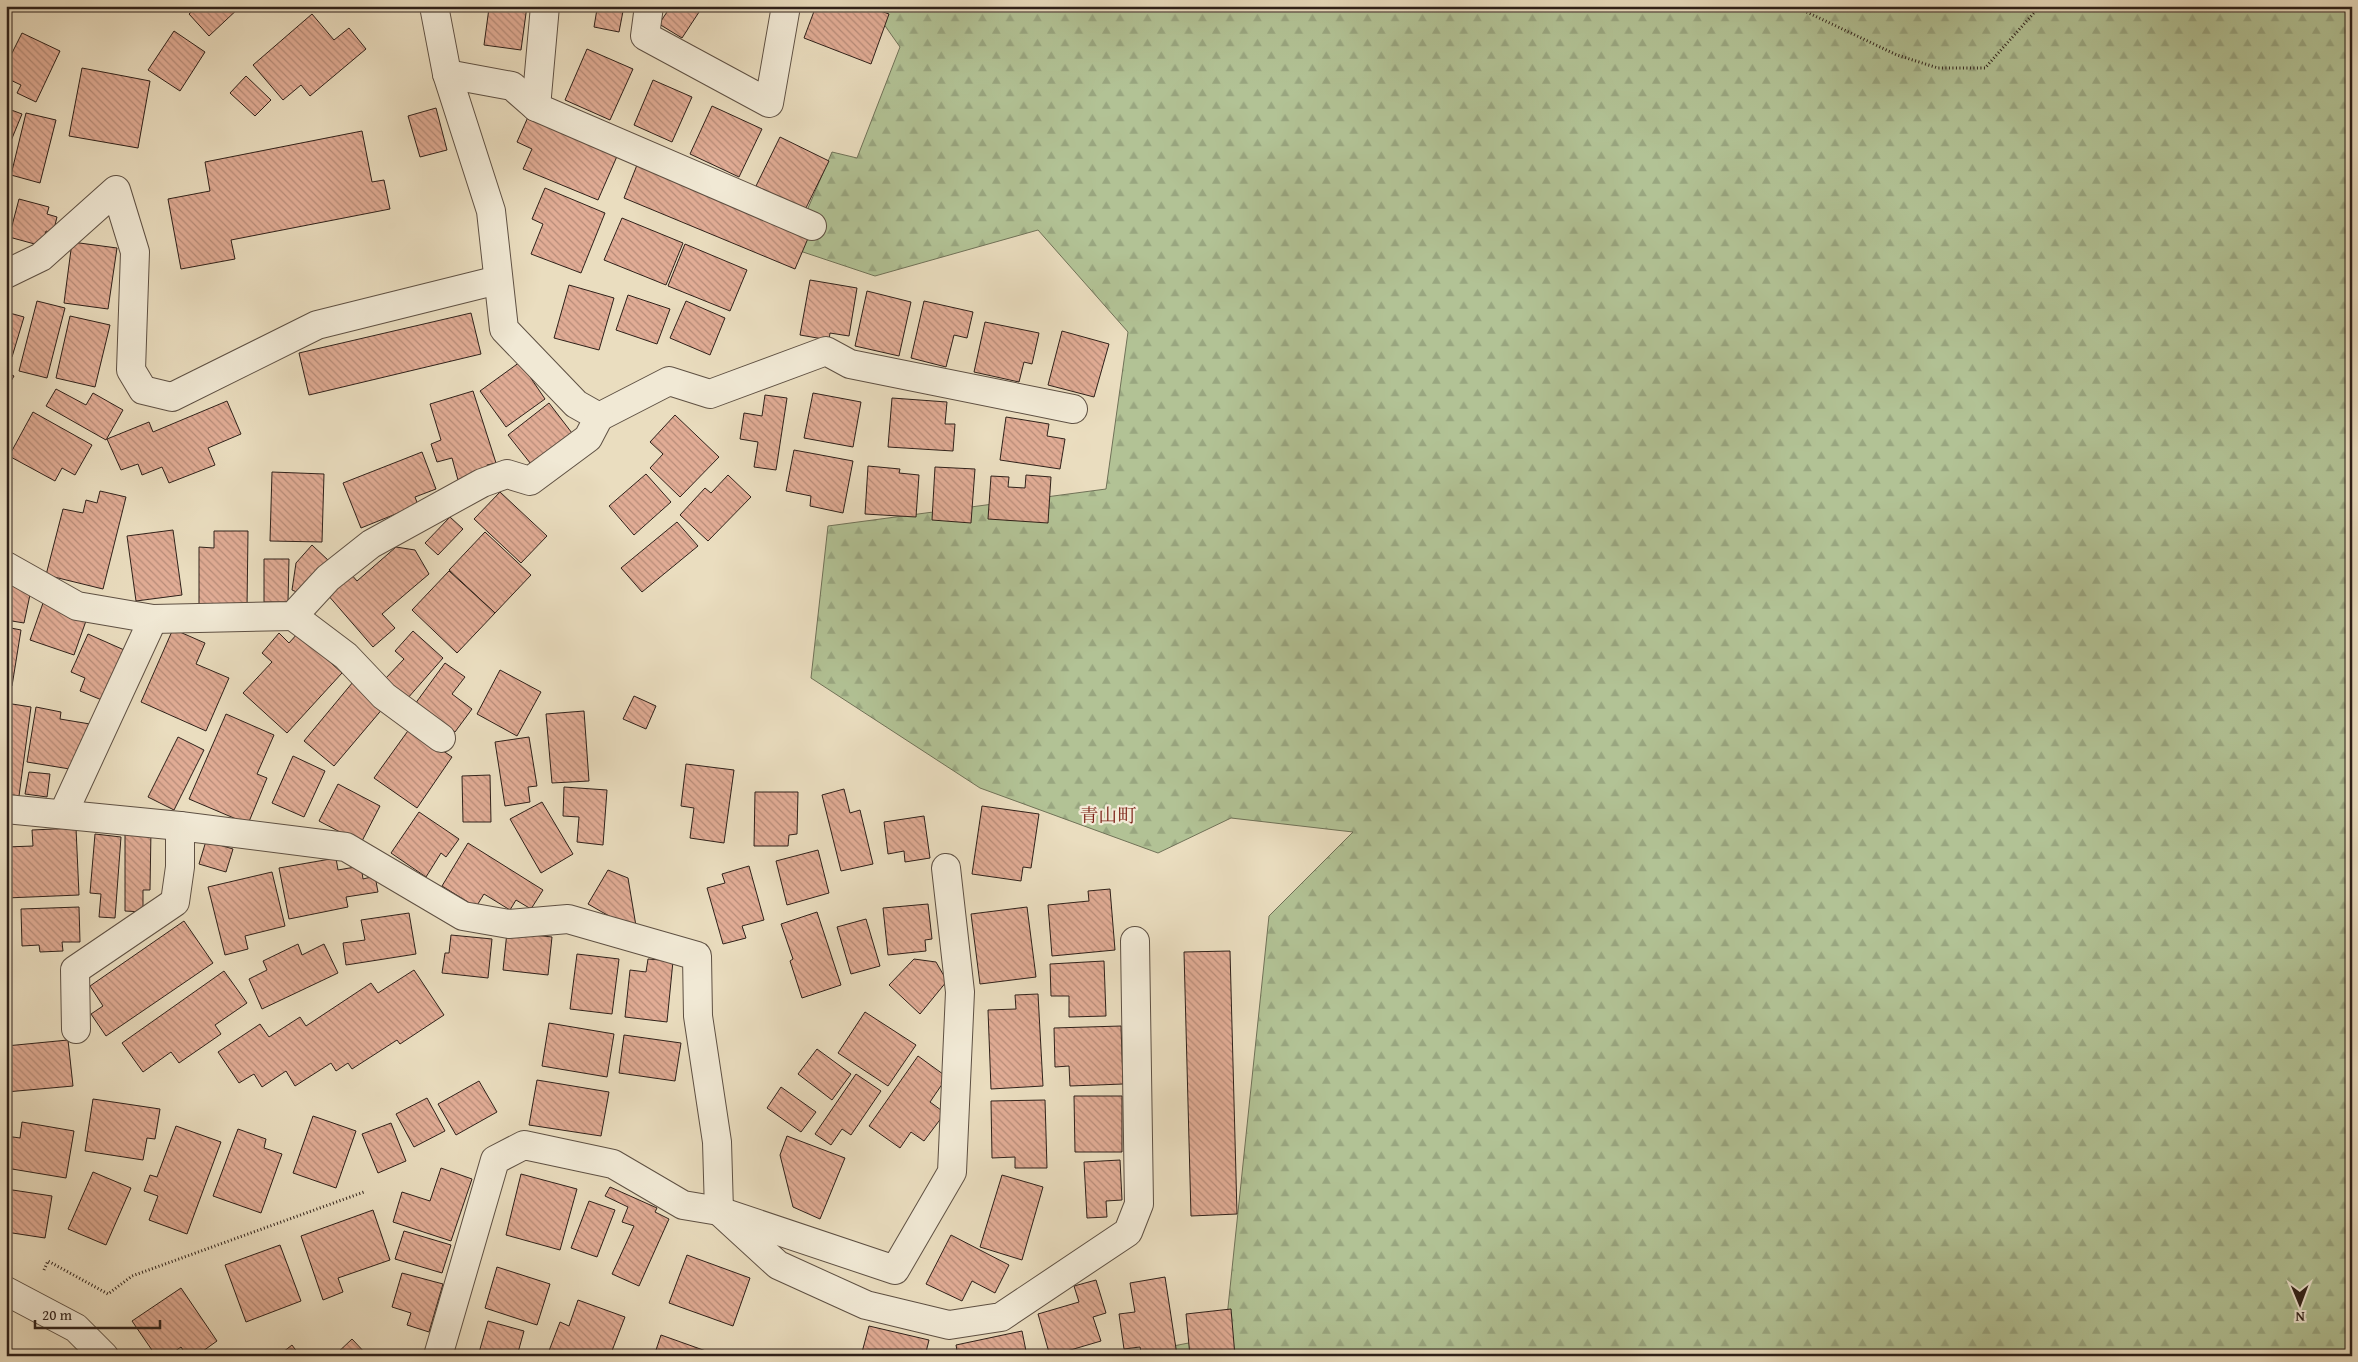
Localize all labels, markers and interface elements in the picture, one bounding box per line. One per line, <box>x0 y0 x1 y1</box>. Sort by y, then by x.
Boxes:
district label: 青山町 <box>1079 801 1137 829</box>
north arrow <box>2276 1280 2326 1330</box>
scale bar <box>35 1297 160 1329</box>
text: 20 m <box>42 1304 73 1325</box>
text: N <box>2295 1307 2305 1327</box>

